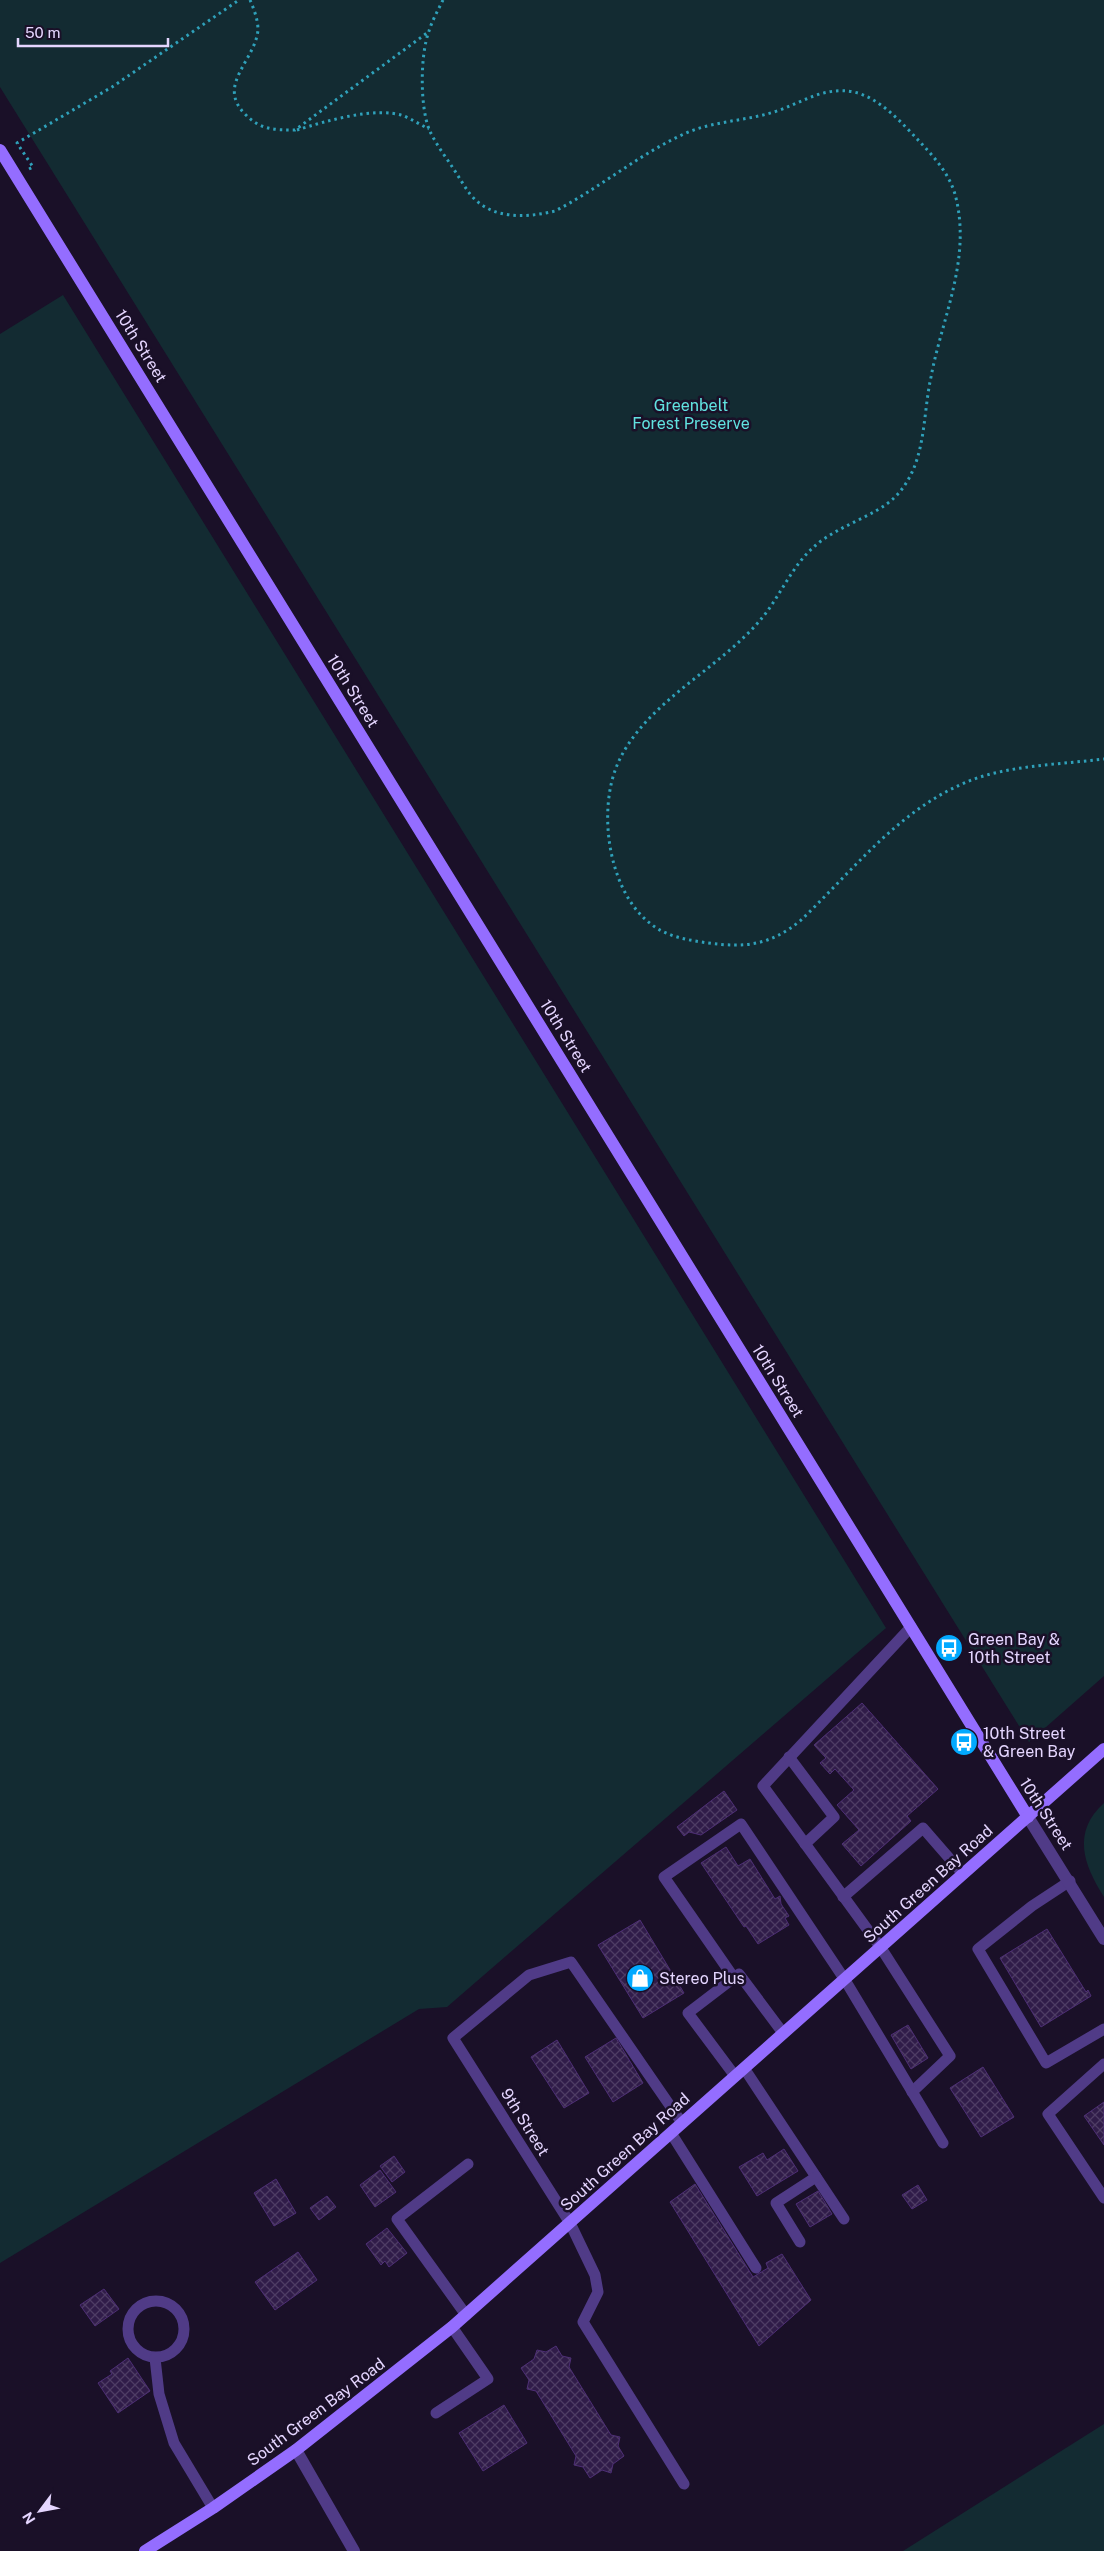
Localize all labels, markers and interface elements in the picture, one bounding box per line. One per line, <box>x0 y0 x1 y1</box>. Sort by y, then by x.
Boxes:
scale bar <box>18 15 168 47</box>
text: 50 m <box>25 24 60 41</box>
street label: 10th Street <box>111 306 171 386</box>
park label: Greenbelt Forest Preserve <box>632 396 750 433</box>
street label: 10th Street <box>323 651 383 731</box>
street label: 10th Street <box>536 996 596 1076</box>
street label: 10th Street <box>748 1341 808 1421</box>
place label: Green Bay & 10th Street <box>968 1630 1060 1667</box>
bus stop icon: Green Bay & 10th Street <box>934 1633 964 1663</box>
place label: 10th Street & Green Bay <box>983 1724 1076 1761</box>
bus stop icon: 10th Street & Green Bay <box>949 1727 979 1757</box>
street label: 10th Street <box>1016 1774 1076 1854</box>
street label: South Green Bay Road <box>860 1821 996 1947</box>
shop icon: Stereo Plus <box>625 1963 655 1993</box>
place label: Stereo Plus <box>659 1969 745 1988</box>
street label: 9th Street <box>497 2085 553 2159</box>
street label: South Green Bay Road <box>557 2089 693 2215</box>
street label: South Green Bay Road <box>244 2354 388 2470</box>
north arrow <box>15 2486 65 2536</box>
text: N <box>19 2509 39 2527</box>

